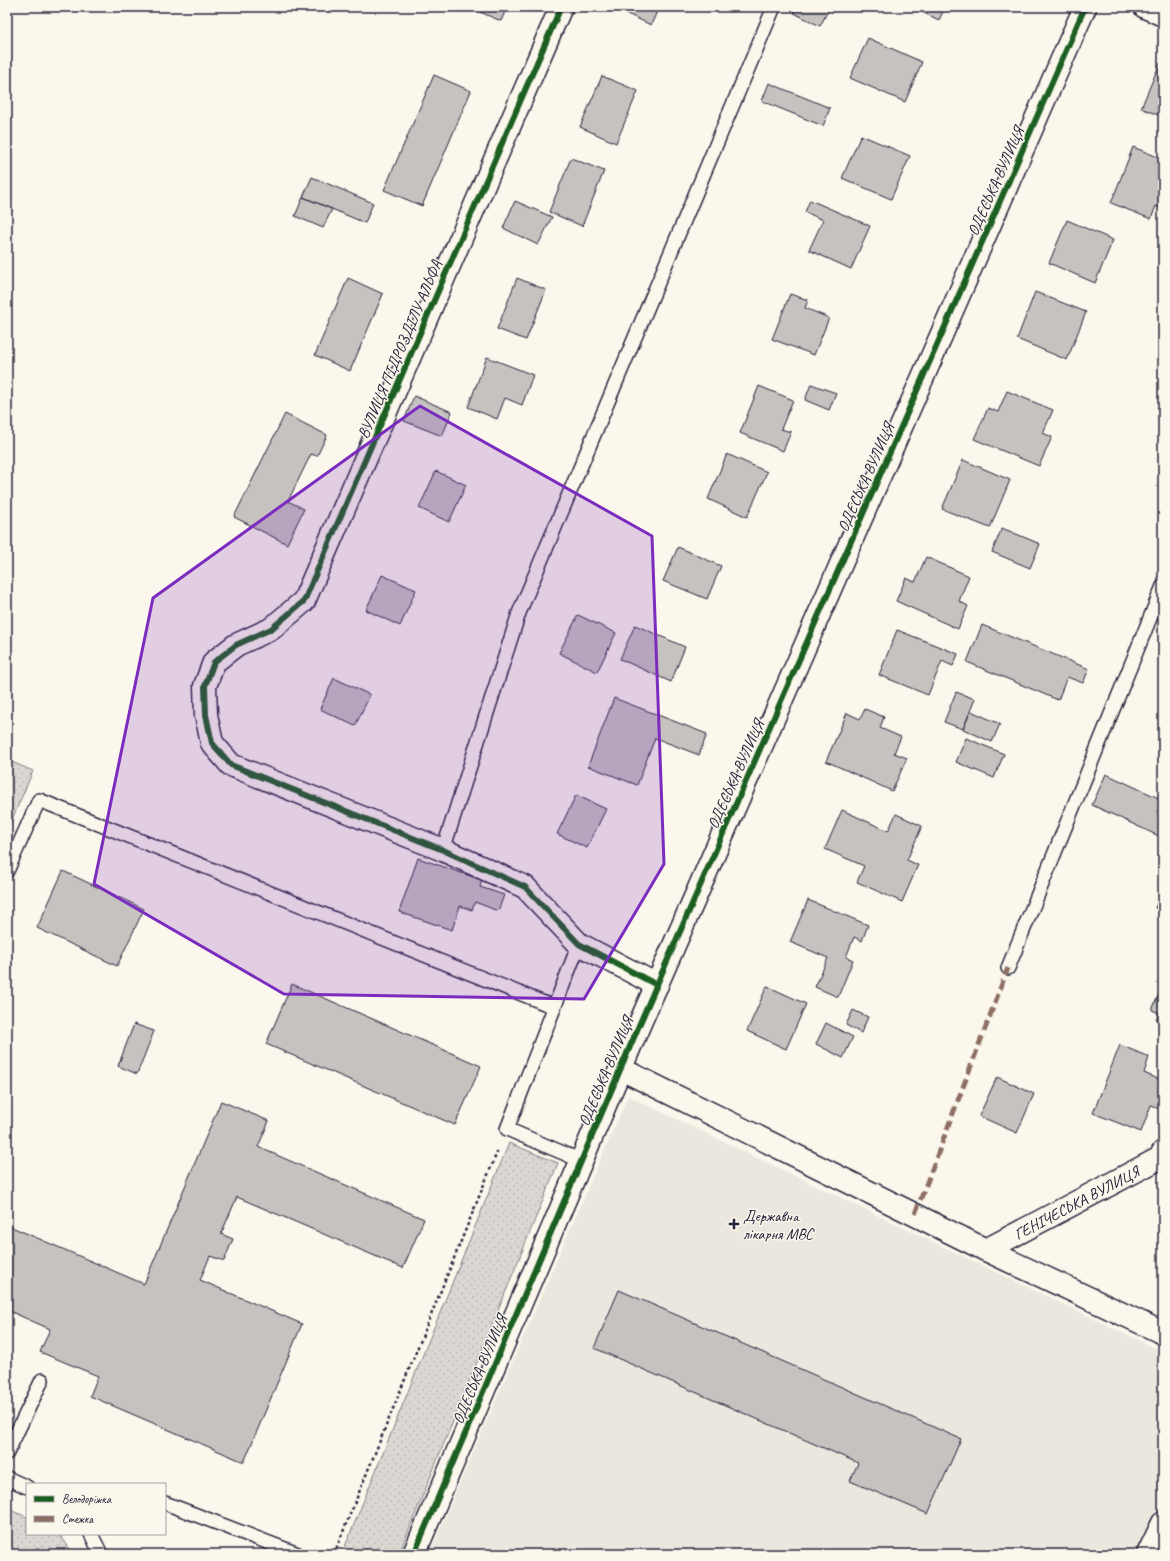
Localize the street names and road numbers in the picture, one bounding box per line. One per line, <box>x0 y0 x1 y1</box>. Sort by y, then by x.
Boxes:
street label: ОДЕСЬКА ВУЛИЦЯ <box>963 122 1030 239</box>
street label: ВУЛИЦЯ ПІДРОЗДІЛУ АЛЬФА <box>353 256 447 442</box>
street label: ОДЕСЬКА ВУЛИЦЯ <box>833 418 900 535</box>
street label: ОДЕСЬКА ВУЛИЦЯ <box>703 715 770 832</box>
street label: ОДЕСЬКА ВУЛИЦЯ <box>574 1011 639 1129</box>
street label: ГЕНІЧЕСЬКА ВУЛИЦЯ <box>1011 1161 1145 1244</box>
street label: ОДЕСЬКА ВУЛИЦЯ <box>448 1309 513 1427</box>

